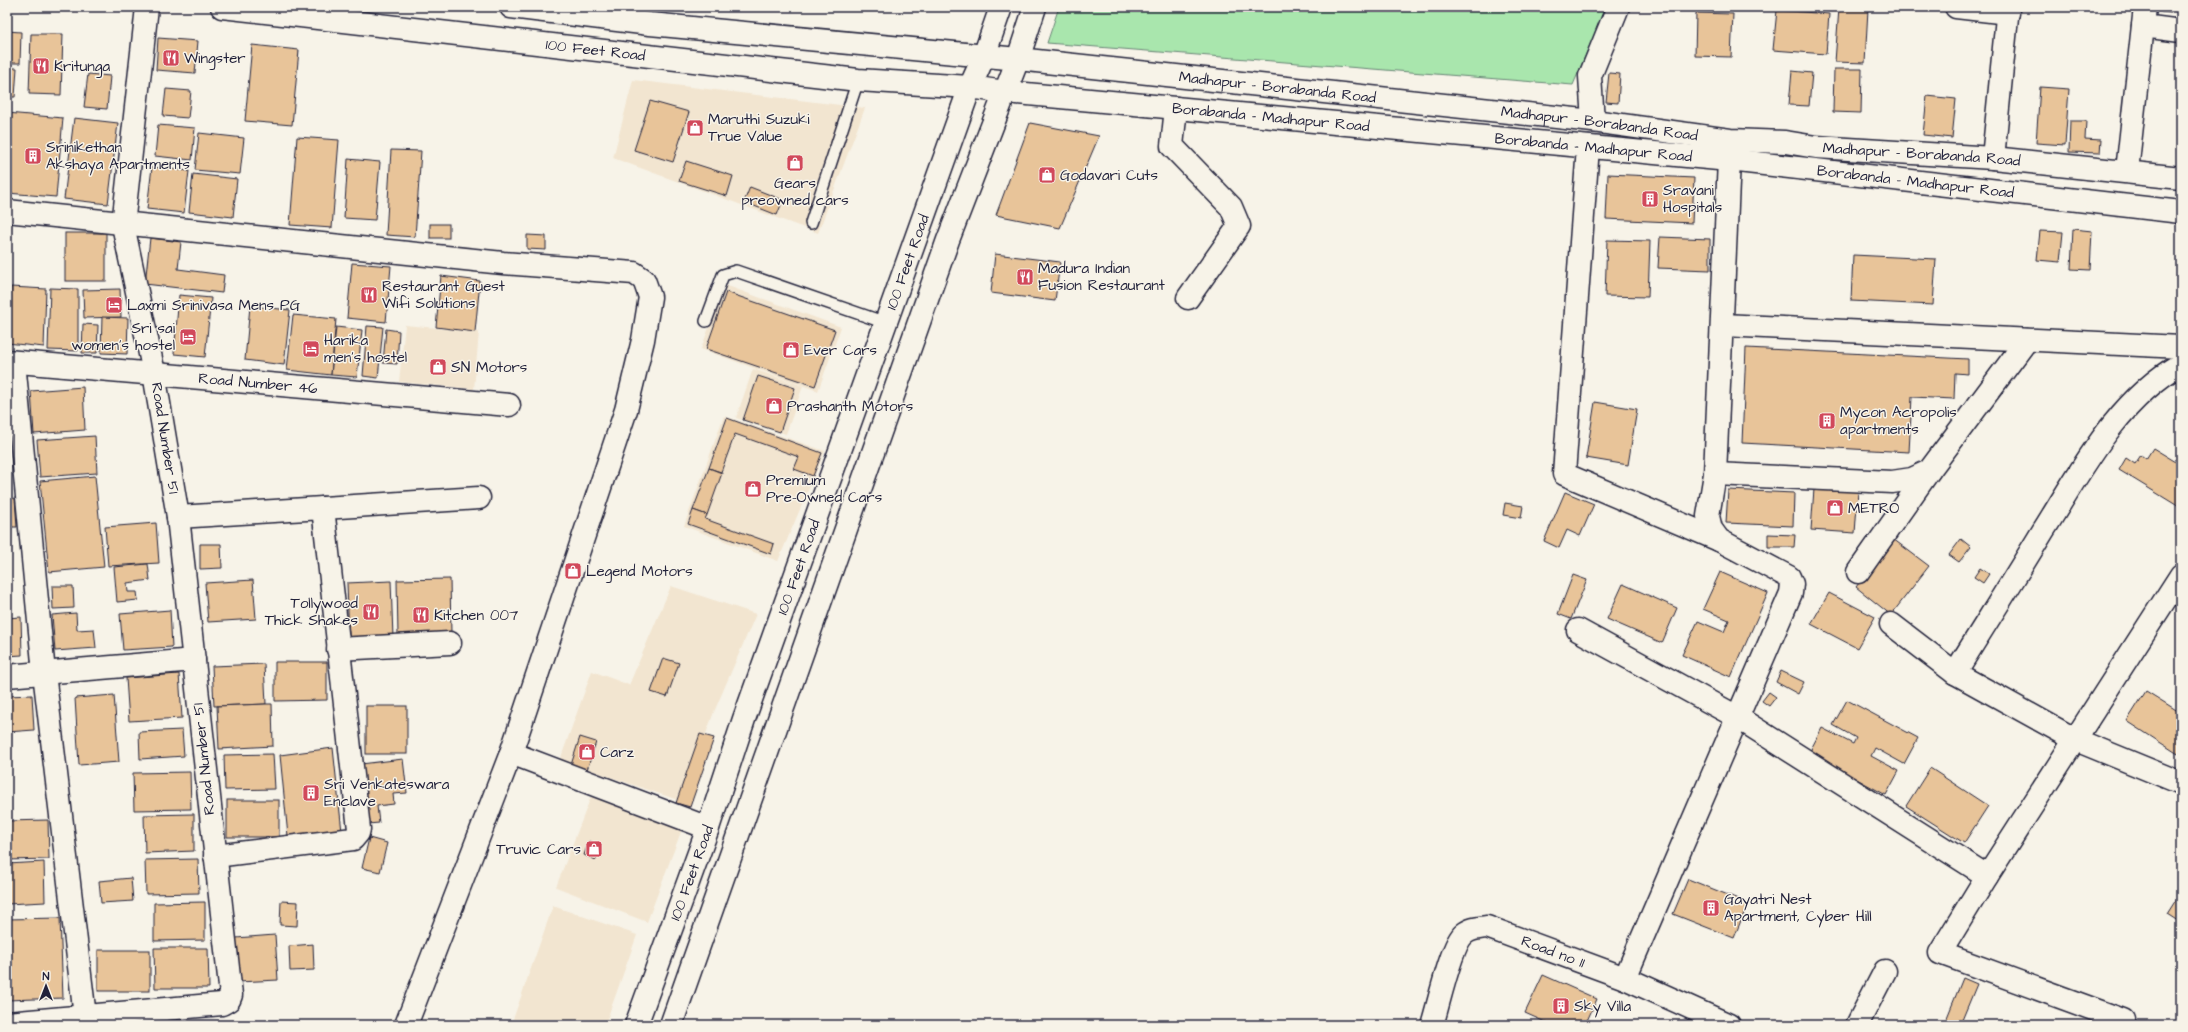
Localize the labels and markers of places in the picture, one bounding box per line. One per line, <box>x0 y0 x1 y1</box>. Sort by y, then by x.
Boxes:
restaurant icon: Wingster <box>161 48 181 68</box>
place label: Wingster <box>184 48 246 70</box>
restaurant icon: Kritunga <box>31 56 51 76</box>
place label: Kritunga <box>54 56 111 78</box>
place label: Maruthi Suzuki True Value <box>708 109 810 147</box>
shop icon: Maruthi Suzuki True Value <box>685 118 705 138</box>
place label: Srinikethan Akshaya Apartments <box>46 137 191 176</box>
building icon: Srinikethan Akshaya Apartments <box>23 146 43 166</box>
shop icon: Gears preowned cars <box>785 153 805 173</box>
shop icon: Godavari Cuts <box>1037 165 1057 185</box>
place label: Godavari Cuts <box>1060 165 1158 186</box>
place label: Gears preowned cars <box>741 173 849 211</box>
place label: Sravani Hospitals <box>1663 180 1723 218</box>
building icon: Sravani Hospitals <box>1640 189 1660 209</box>
place label: Madura Indian Fusion Restaurant <box>1038 258 1165 296</box>
restaurant icon: Madura Indian Fusion Restaurant <box>1015 267 1035 287</box>
place label: Restaurant Guest Wifi Solutions <box>382 276 505 314</box>
restaurant icon: Restaurant Guest Wifi Solutions <box>359 285 379 305</box>
hotel icon: Laxmi Srinivasa Mens PG <box>104 295 124 315</box>
place label: Laxmi Srinivasa Mens PG <box>127 295 301 316</box>
place label: Sri sai women's hostel <box>71 318 176 356</box>
hotel icon: Sri sai women's hostel <box>178 327 198 347</box>
place label: Harika men's hostel <box>324 330 407 368</box>
hotel icon: Harika men's hostel <box>301 339 321 359</box>
shop icon: Ever Cars <box>781 340 801 360</box>
place label: Ever Cars <box>804 340 878 361</box>
shop icon: SN Motors <box>428 357 448 377</box>
place label: SN Motors <box>451 357 528 378</box>
shop icon: Prashanth Motors <box>764 396 784 416</box>
place label: Prashanth Motors <box>787 396 914 417</box>
place label: Mycon Acropolis apartments <box>1840 402 1957 440</box>
building icon: Mycon Acropolis apartments <box>1817 411 1837 431</box>
place label: Premium Pre-Owned Cars <box>766 470 883 508</box>
shop icon: Premium Pre-Owned Cars <box>743 479 763 499</box>
shop icon: METRO <box>1825 498 1845 518</box>
place label: METRO <box>1848 498 1899 519</box>
shop icon: Legend Motors <box>563 561 583 581</box>
place label: Legend Motors <box>586 561 693 583</box>
place label: Tollywood Thick Shakes <box>265 593 358 631</box>
restaurant icon: Tollywood Thick Shakes <box>361 602 381 622</box>
restaurant icon: Kitchen 007 <box>411 605 431 625</box>
place label: Kitchen 007 <box>434 605 518 626</box>
shop icon: Carz <box>577 742 597 762</box>
place label: Carz <box>600 742 635 763</box>
place label: Sri Venkateswara Enclave <box>324 774 450 812</box>
building icon: Sri Venkateswara Enclave <box>301 783 321 803</box>
place label: Truvic Cars <box>496 839 581 860</box>
shop icon: Truvic Cars <box>584 839 604 859</box>
place label: Gayatri Nest Apartment, Cyber Hill <box>1724 889 1872 928</box>
building icon: Gayatri Nest Apartment, Cyber Hill <box>1701 898 1721 918</box>
building icon: Sky Villa <box>1551 996 1571 1016</box>
place label: Sky Villa <box>1574 996 1631 1018</box>

